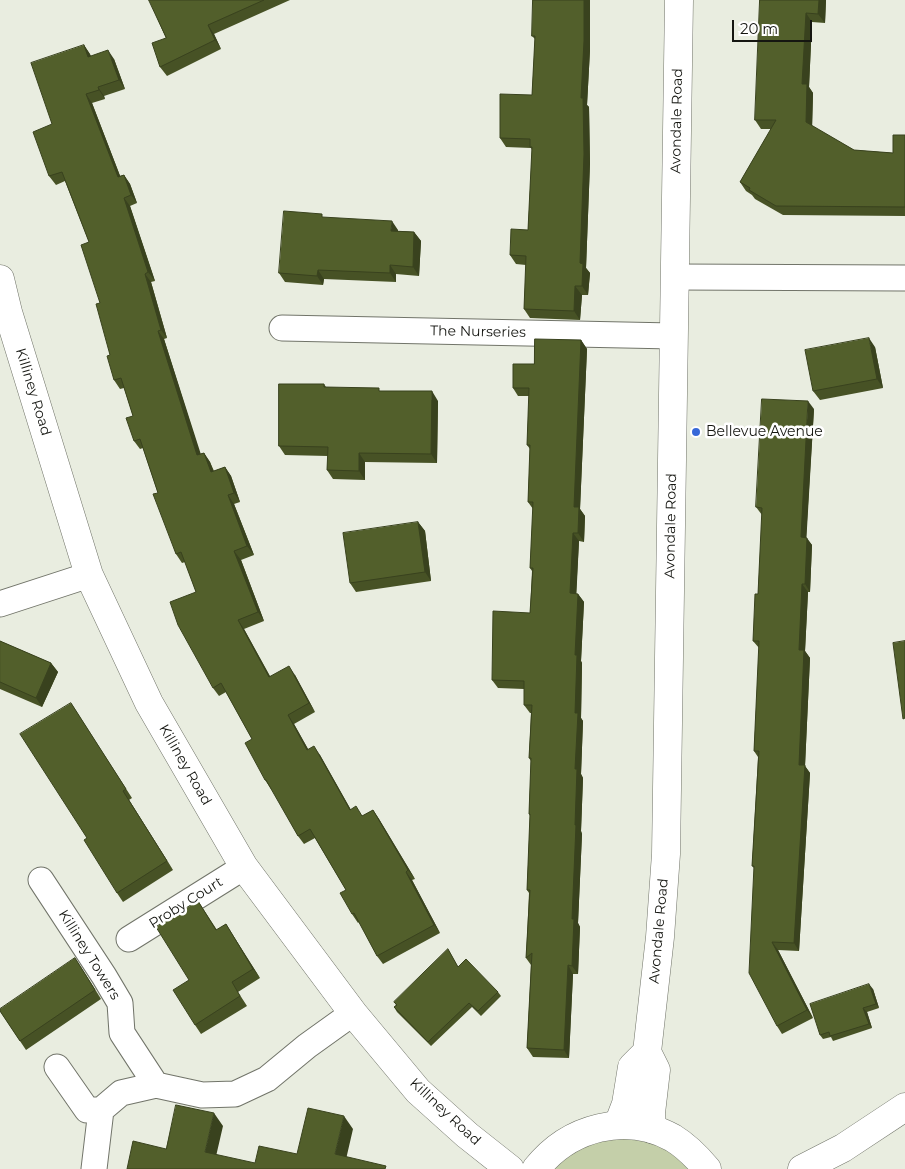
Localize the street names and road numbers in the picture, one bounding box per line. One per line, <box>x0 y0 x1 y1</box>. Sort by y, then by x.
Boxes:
street label: Avondale Road <box>668 68 686 174</box>
street label: The Nurseries <box>430 323 526 341</box>
street label: Killiney Road <box>12 346 54 438</box>
street label: Avondale Road <box>662 473 680 579</box>
street label: Killiney Road <box>155 722 215 808</box>
street label: Proby Court <box>146 874 226 932</box>
street label: Avondale Road <box>646 878 672 984</box>
street label: Killiney Towers <box>55 907 123 1003</box>
street label: Killiney Road <box>406 1075 484 1149</box>

